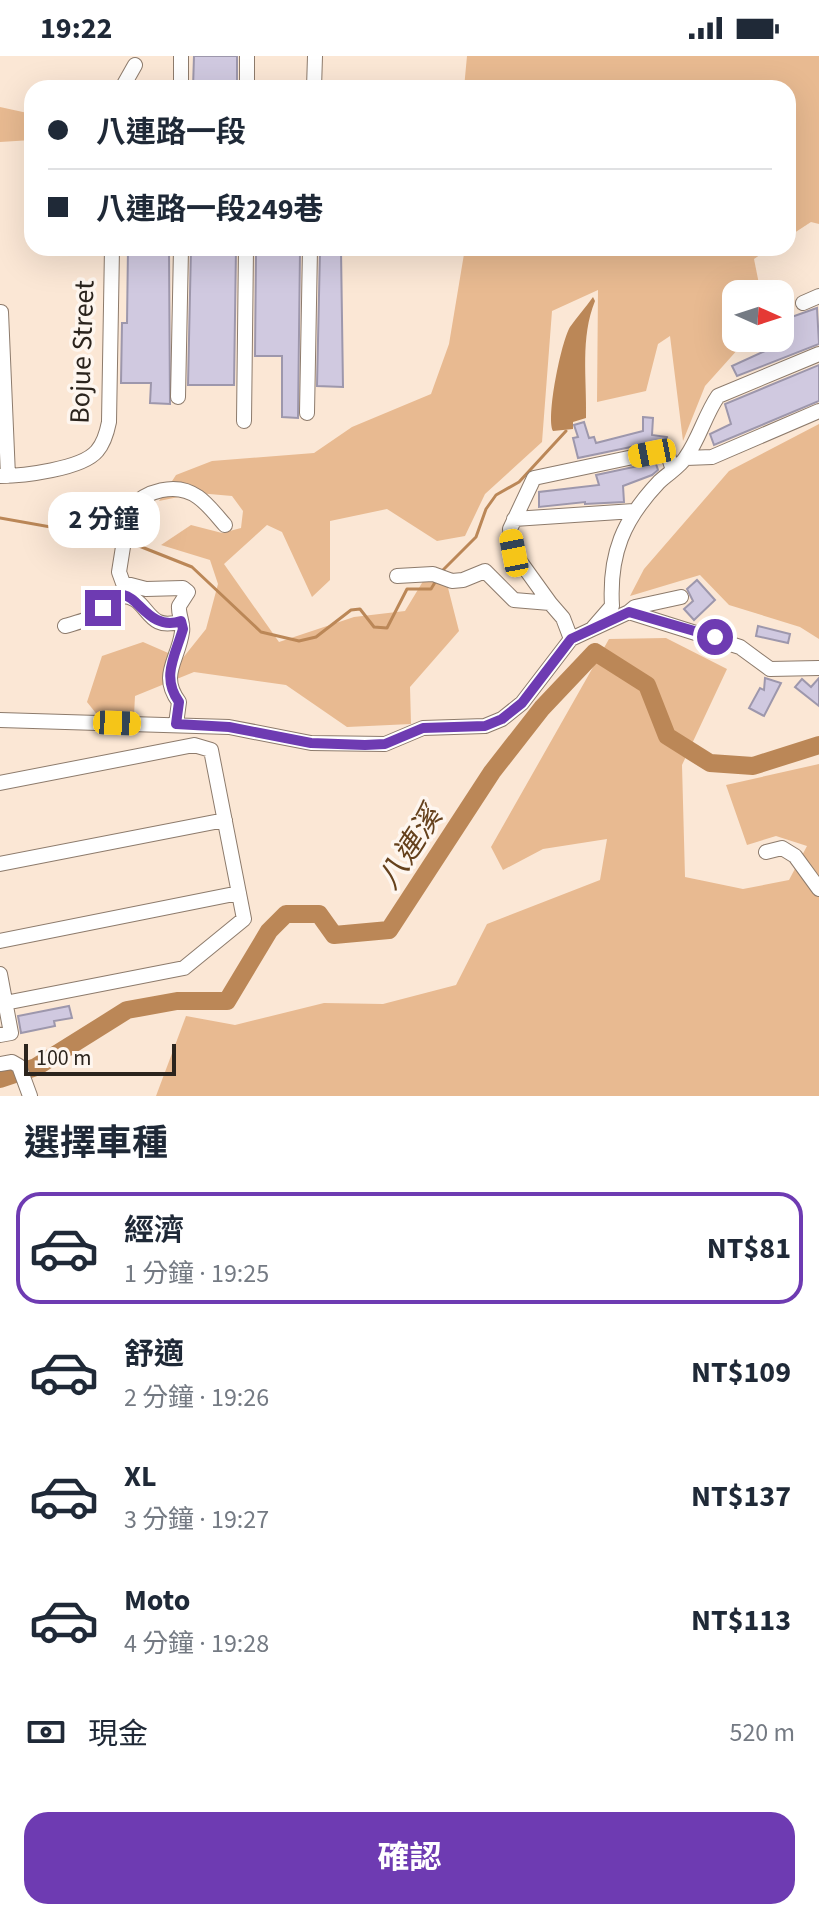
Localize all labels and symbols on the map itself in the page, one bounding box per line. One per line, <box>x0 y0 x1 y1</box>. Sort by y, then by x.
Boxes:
street label: Bojue Street <box>60 279 105 424</box>
north arrow <box>722 280 794 352</box>
car <box>626 437 678 469</box>
callout: 2 分鐘 <box>47 492 159 548</box>
car <box>498 527 530 579</box>
route end <box>85 590 121 626</box>
route start <box>697 619 733 655</box>
car <box>93 710 141 736</box>
water label: 八連溪 <box>367 795 455 897</box>
scale bar <box>24 1040 176 1076</box>

